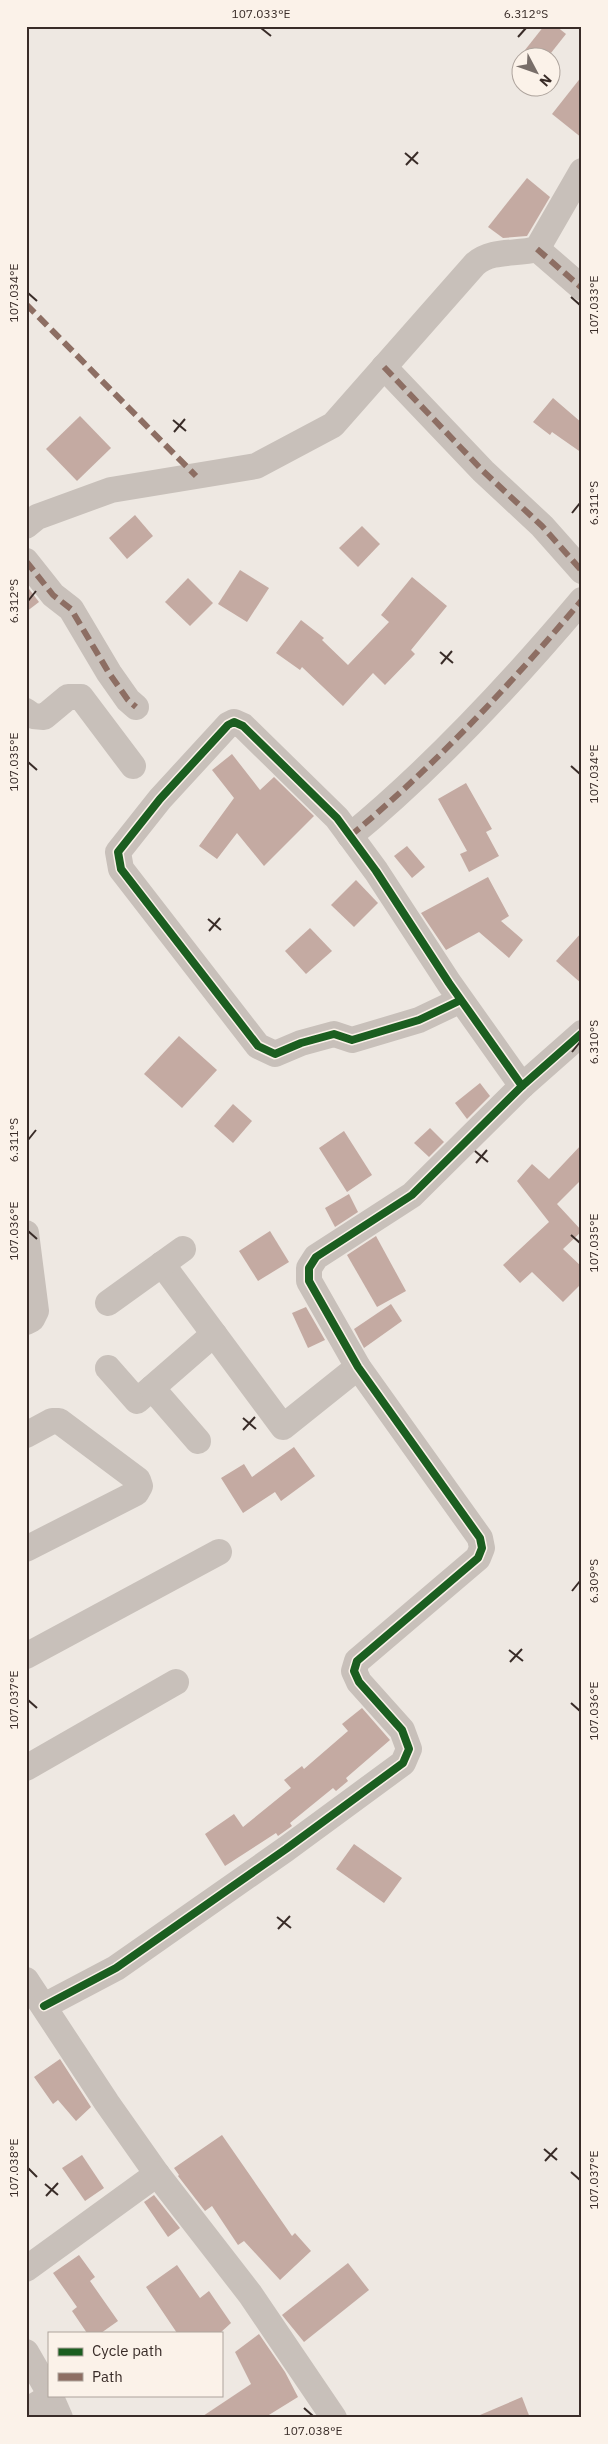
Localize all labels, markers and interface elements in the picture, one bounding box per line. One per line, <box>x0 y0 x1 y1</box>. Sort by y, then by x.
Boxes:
text: 107.033°E <box>231 6 291 21</box>
text: 6.312°S <box>504 6 548 21</box>
north arrow <box>510 48 560 98</box>
text: N <box>536 71 556 90</box>
text: 107.034°E <box>6 263 21 323</box>
text: 107.033°E <box>586 275 601 335</box>
text: 6.311°S <box>586 481 601 525</box>
text: 6.312°S <box>6 579 21 623</box>
text: 107.035°E <box>6 732 21 792</box>
text: 107.034°E <box>586 744 601 804</box>
text: 6.310°S <box>586 1020 601 1064</box>
text: 6.311°S <box>6 1118 21 1162</box>
text: 107.036°E <box>6 1201 21 1261</box>
text: 107.035°E <box>586 1213 601 1273</box>
text: 6.309°S <box>586 1559 601 1603</box>
text: 107.037°E <box>6 1670 21 1730</box>
text: 107.036°E <box>586 1681 601 1741</box>
text: 107.038°E <box>6 2138 21 2198</box>
text: 107.037°E <box>586 2150 601 2210</box>
legend <box>48 2332 222 2396</box>
text: Cycle path <box>92 2341 163 2360</box>
text: Path <box>92 2367 123 2386</box>
text: 107.038°E <box>283 2423 343 2438</box>

